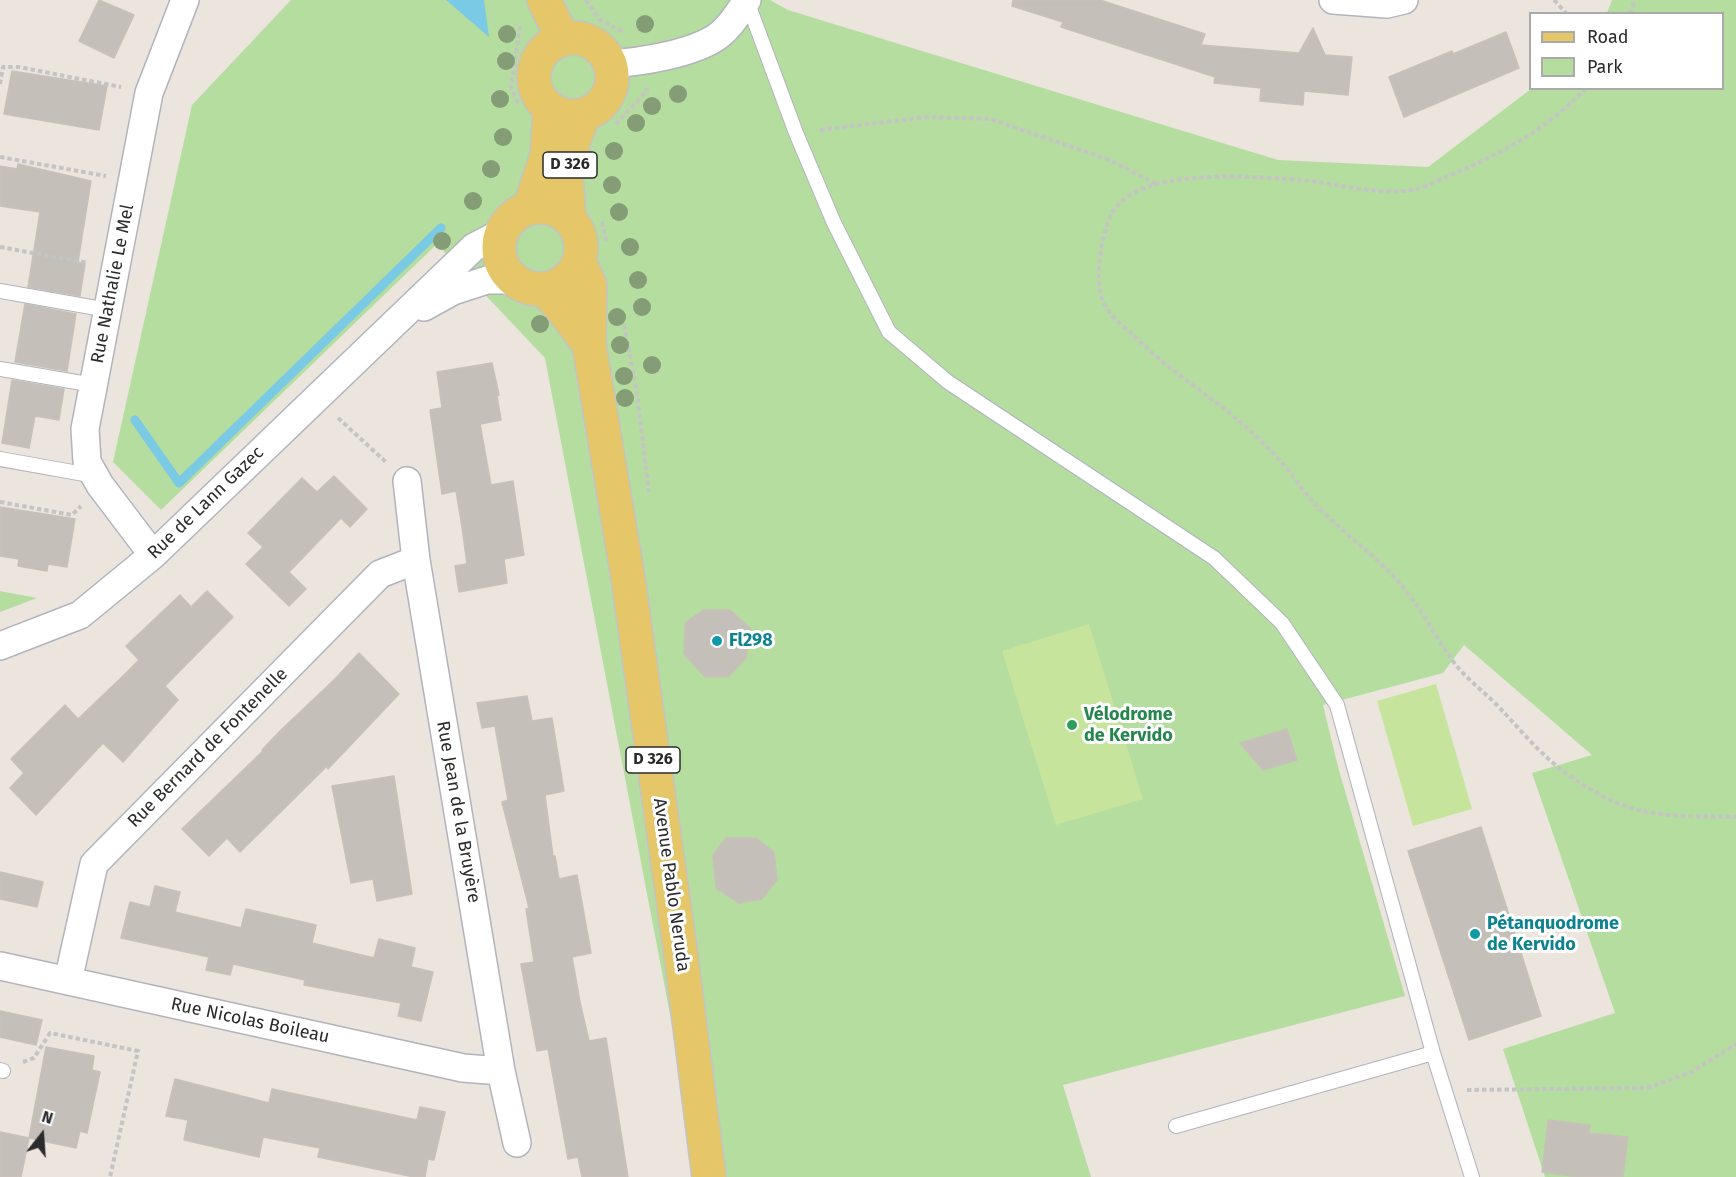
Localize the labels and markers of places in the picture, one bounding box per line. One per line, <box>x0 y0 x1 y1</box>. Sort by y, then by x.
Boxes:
place label: Fl298 <box>729 630 773 652</box>
marker: Fl298 <box>710 634 724 648</box>
place label: Vélodrome de Kervido <box>1084 704 1173 746</box>
marker: Vélodrome de Kervido <box>1065 718 1079 732</box>
place label: Pétanquodrome de Kervido <box>1487 913 1619 956</box>
marker: Pétanquodrome de Kervido <box>1468 927 1482 941</box>

